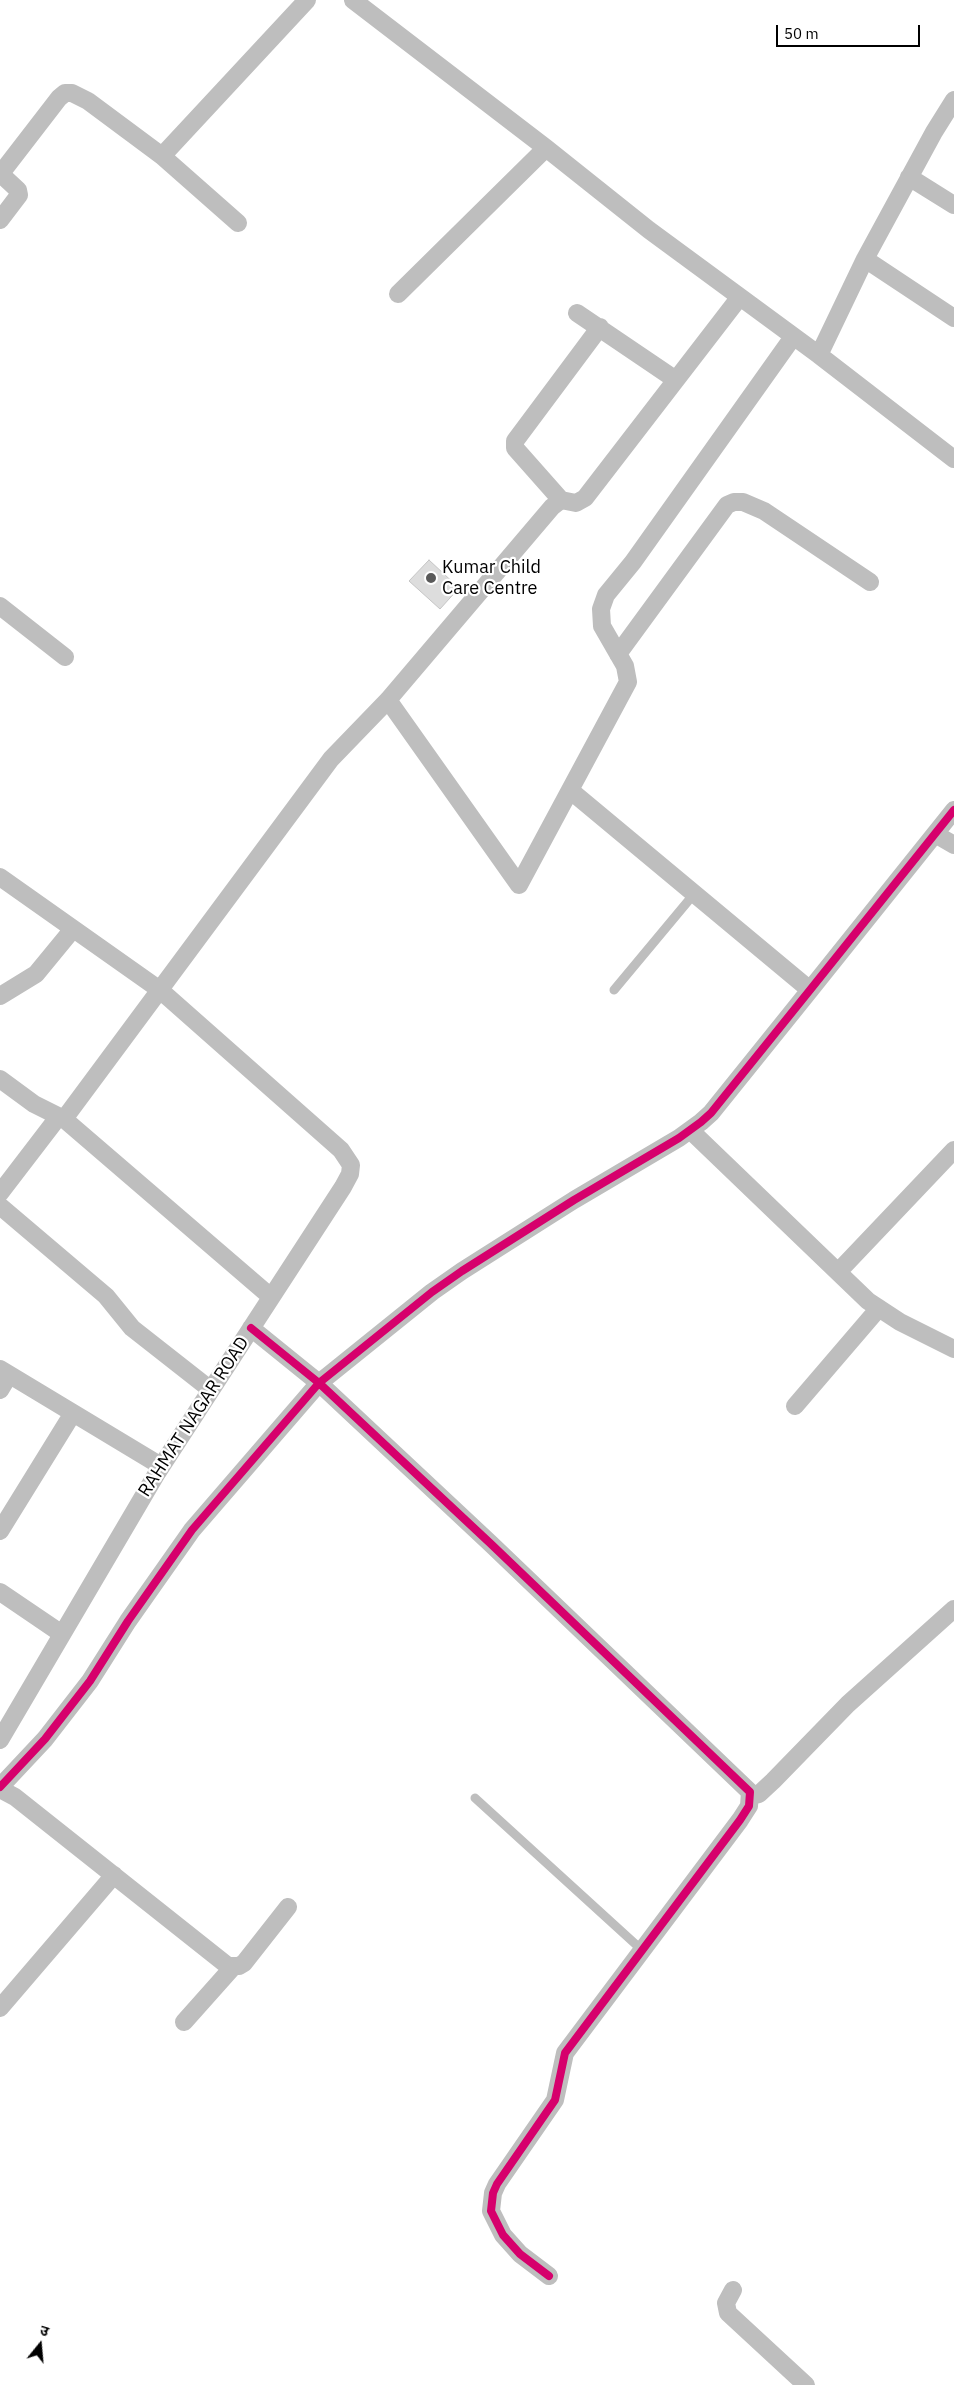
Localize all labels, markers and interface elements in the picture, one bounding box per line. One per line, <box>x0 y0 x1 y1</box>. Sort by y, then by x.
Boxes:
scale bar <box>779 15 923 47</box>
text: 50 m <box>784 24 819 43</box>
place label: Kumar Child Care Centre <box>442 557 541 600</box>
marker: Kumar Child Care Centre <box>424 571 438 585</box>
street label: RAHMAT NAGAR ROAD <box>134 1333 254 1501</box>
north arrow <box>15 2320 65 2370</box>
text: उ <box>38 2321 51 2340</box>

